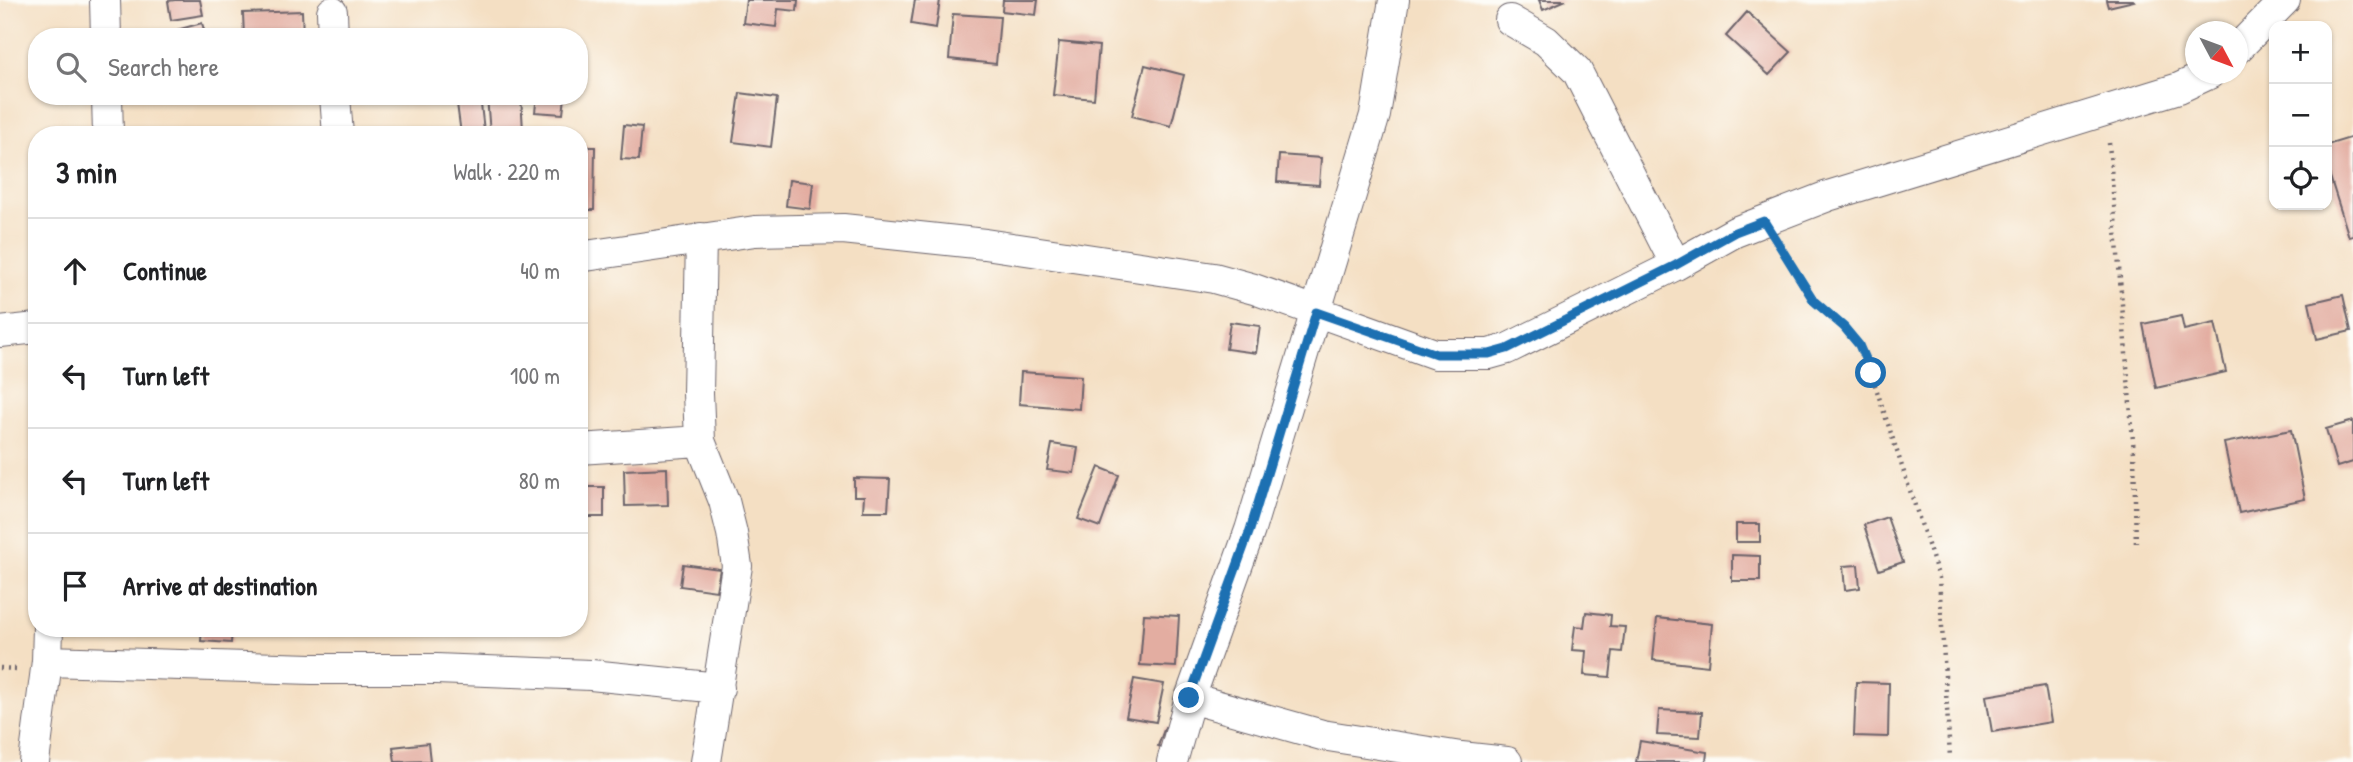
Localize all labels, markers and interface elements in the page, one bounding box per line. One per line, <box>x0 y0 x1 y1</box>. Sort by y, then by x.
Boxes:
north arrow <box>2185 21 2248 84</box>
map controls <box>2269 21 2332 210</box>
button: + <box>2269 21 2332 84</box>
search box <box>28 28 588 105</box>
icon: search <box>52 48 90 86</box>
text: Search here <box>108 49 219 84</box>
button: − <box>2269 84 2332 147</box>
button: locate <box>2269 147 2332 210</box>
text: 3 min <box>56 152 117 192</box>
text: Walk · 220 m <box>453 156 560 187</box>
icon: ahead <box>56 252 94 290</box>
text: Continue <box>123 253 207 288</box>
text: 40 m <box>520 255 560 286</box>
icon: left <box>56 357 94 395</box>
route start <box>1855 357 1886 388</box>
text: Turn left <box>123 358 209 393</box>
text: 100 m <box>510 360 560 391</box>
icon: left <box>56 462 94 500</box>
text: Turn left <box>123 463 209 498</box>
text: 80 m <box>519 465 560 496</box>
icon: arrive <box>56 567 94 605</box>
text: Arrive at destination <box>123 568 318 603</box>
route end <box>1173 682 1204 713</box>

